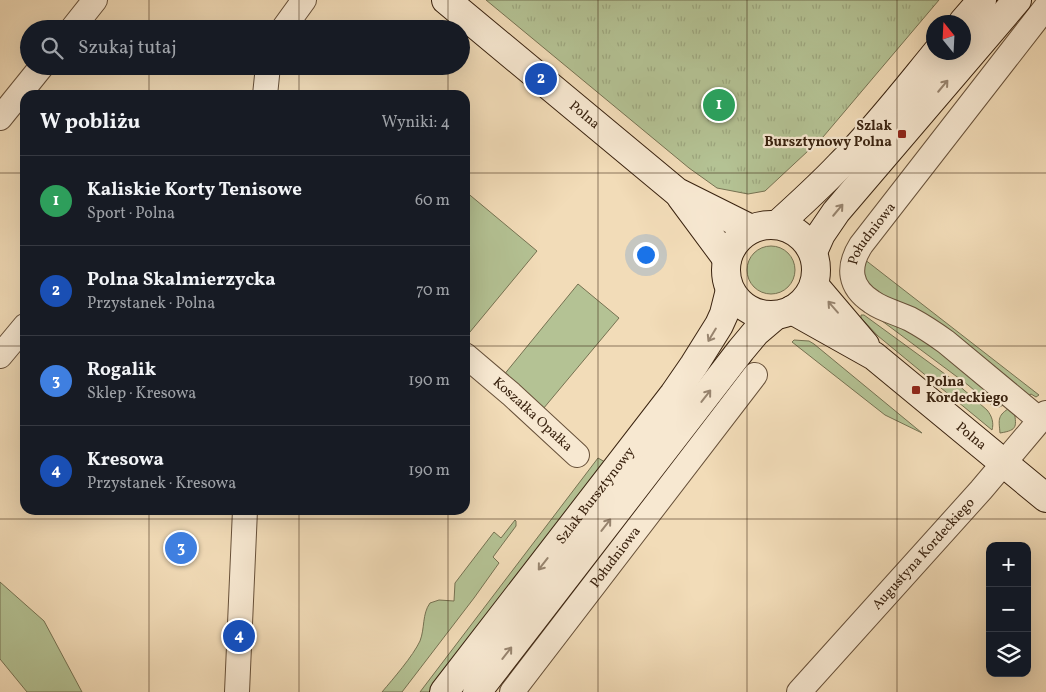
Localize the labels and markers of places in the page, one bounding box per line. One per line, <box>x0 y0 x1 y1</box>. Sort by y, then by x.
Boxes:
pin: 2 <box>525 60 557 98</box>
pin: 1 <box>703 86 735 124</box>
place label: Szlak Bursztynowy Polna <box>764 117 893 152</box>
marker: Szlak Bursztynowy Polna <box>896 128 908 140</box>
place label: Polna Kordeckiego <box>926 373 1008 408</box>
marker: Polna Kordeckiego <box>910 384 922 396</box>
pin: 3 <box>165 529 197 567</box>
pin: 4 <box>223 617 255 655</box>

